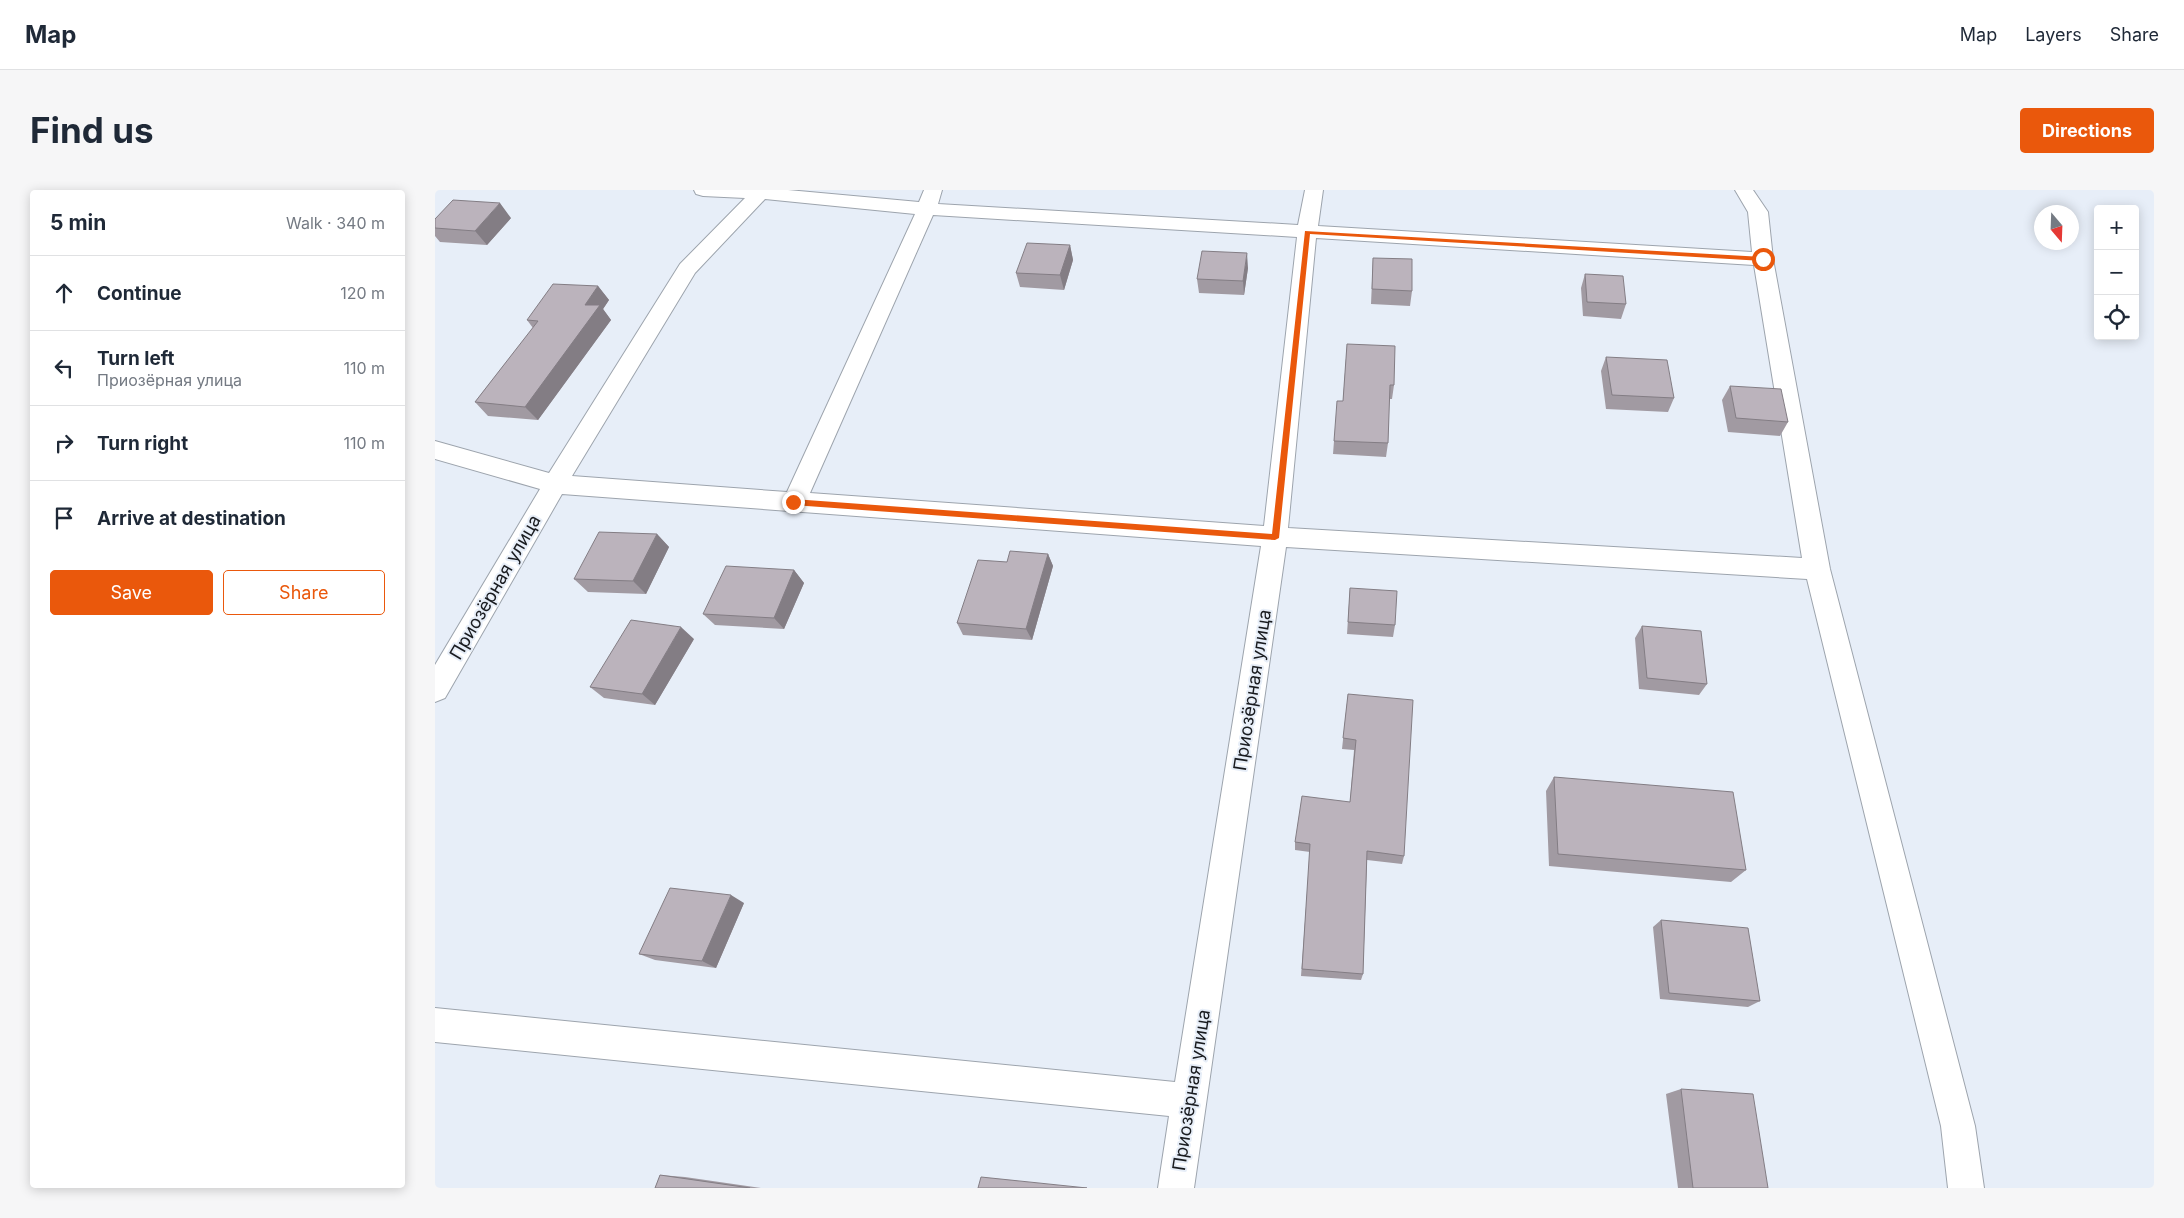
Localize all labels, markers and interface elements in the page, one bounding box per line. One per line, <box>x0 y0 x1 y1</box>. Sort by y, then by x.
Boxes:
text: Map <box>25 20 76 49</box>
text: Map <box>1960 24 1997 45</box>
text: Layers <box>2025 24 2082 45</box>
text: Share <box>2110 24 2159 45</box>
button: Directions <box>2020 108 2154 153</box>
text: Find us <box>30 109 154 151</box>
north arrow <box>2034 205 2079 250</box>
map controls <box>2094 205 2139 340</box>
button: + <box>2094 205 2139 250</box>
text: 5 min <box>50 210 106 235</box>
text: Walk · 340 m <box>286 213 385 233</box>
route start <box>1752 248 1775 271</box>
button: − <box>2094 250 2139 295</box>
icon: ahead <box>50 279 78 307</box>
text: Continue <box>97 282 182 305</box>
text: 120 m <box>340 283 385 303</box>
button: locate <box>2094 295 2139 340</box>
text: Turn left <box>97 347 175 370</box>
icon: left <box>50 354 78 382</box>
text: 110 m <box>343 358 385 378</box>
text: Приозёрная улица <box>97 370 242 390</box>
icon: right <box>50 429 78 457</box>
text: Turn right <box>97 432 188 455</box>
text: 110 m <box>343 433 385 453</box>
route end <box>782 491 805 514</box>
icon: arrive <box>50 504 78 532</box>
text: Arrive at destination <box>97 507 286 530</box>
street label: Приозёрная улица <box>445 511 545 663</box>
button: Save <box>50 570 213 615</box>
button: Share <box>223 570 385 615</box>
street label: Приозёрная улица <box>1229 608 1275 772</box>
street label: Приозёрная улица <box>1168 1008 1214 1172</box>

